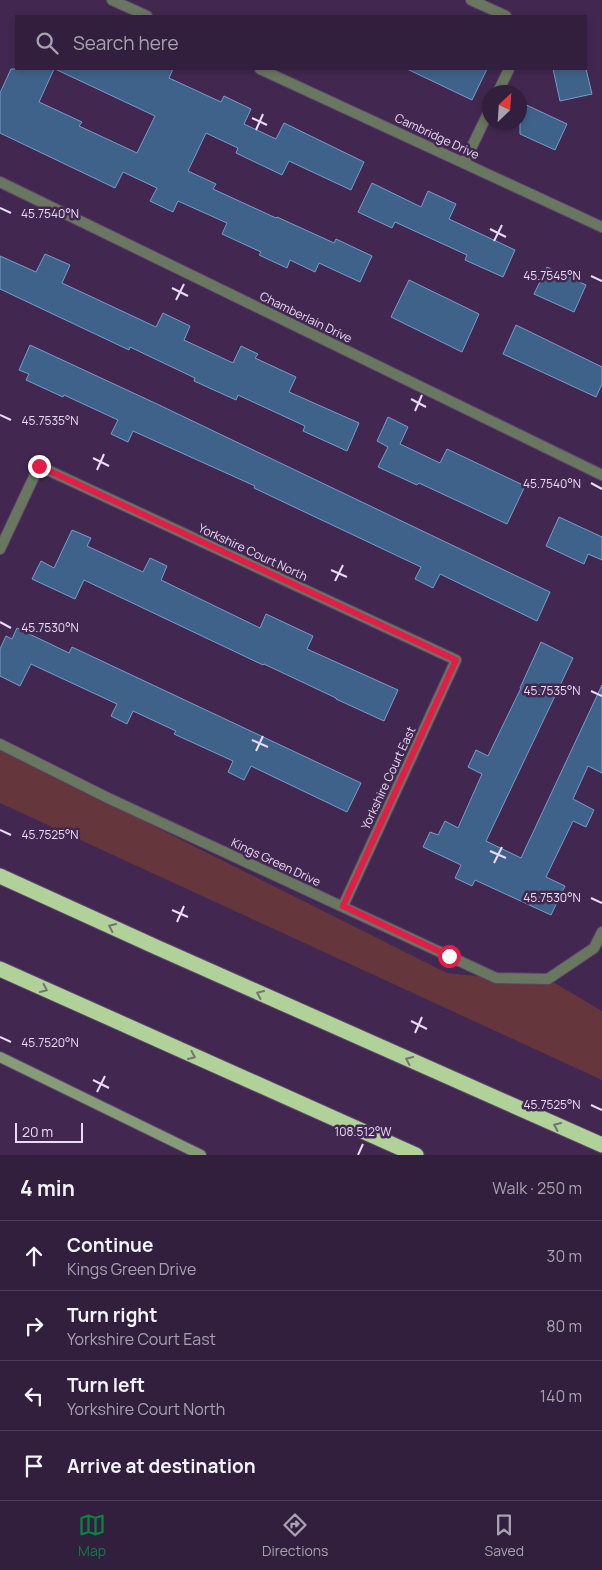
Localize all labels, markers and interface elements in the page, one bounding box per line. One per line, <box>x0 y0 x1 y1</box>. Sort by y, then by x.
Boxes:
search box <box>15 15 587 70</box>
icon: search <box>33 29 61 57</box>
text: Search here <box>73 30 179 56</box>
north arrow <box>482 85 527 130</box>
street label: Cambridge Drive <box>392 109 482 163</box>
text: 45.7540°N <box>21 205 79 222</box>
text: 45.7545°N <box>523 267 581 284</box>
street label: Chamberlain Drive <box>257 287 355 347</box>
text: 45.7535°N <box>21 412 79 429</box>
route end <box>28 455 51 478</box>
text: 45.7540°N <box>523 475 581 492</box>
street label: Yorkshire Court North <box>196 519 310 585</box>
text: 45.7530°N <box>21 619 79 636</box>
text: 45.7535°N <box>523 682 581 699</box>
street label: Yorkshire Court East <box>357 724 419 832</box>
text: 45.7525°N <box>21 826 79 843</box>
street label: Kings Green Drive <box>228 834 324 890</box>
text: 45.7530°N <box>523 889 581 906</box>
one-way arrow <box>108 923 117 933</box>
route start <box>438 945 461 968</box>
one-way arrow <box>39 983 48 993</box>
one-way arrow <box>256 989 265 1000</box>
text: 45.7520°N <box>21 1034 79 1051</box>
one-way arrow <box>187 1049 196 1060</box>
one-way arrow <box>405 1055 414 1066</box>
text: 45.7525°N <box>523 1096 581 1113</box>
scale bar <box>15 1120 82 1143</box>
one-way arrow <box>553 1121 562 1132</box>
text: 20 m <box>22 1122 53 1141</box>
text: 108.512°W <box>334 1123 392 1140</box>
text: 4 min <box>20 1174 75 1202</box>
text: Walk · 250 m <box>492 1177 582 1199</box>
text: Continue <box>67 1232 153 1258</box>
icon: ahead <box>20 1242 48 1270</box>
text: 30 m <box>547 1245 582 1267</box>
text: Kings Green Drive <box>67 1258 196 1280</box>
text: Turn right <box>67 1302 157 1328</box>
icon: right <box>20 1312 48 1340</box>
text: 80 m <box>546 1315 582 1337</box>
text: Yorkshire Court East <box>67 1328 216 1350</box>
text: Turn left <box>67 1372 145 1398</box>
icon: left <box>20 1382 48 1410</box>
text: 140 m <box>540 1385 582 1407</box>
text: Yorkshire Court North <box>67 1398 225 1420</box>
icon: arrive <box>20 1452 48 1480</box>
text: Arrive at destination <box>67 1453 256 1479</box>
tab: Map <box>78 1511 106 1560</box>
tab: Directions <box>262 1511 328 1560</box>
tab: Saved <box>485 1511 524 1560</box>

